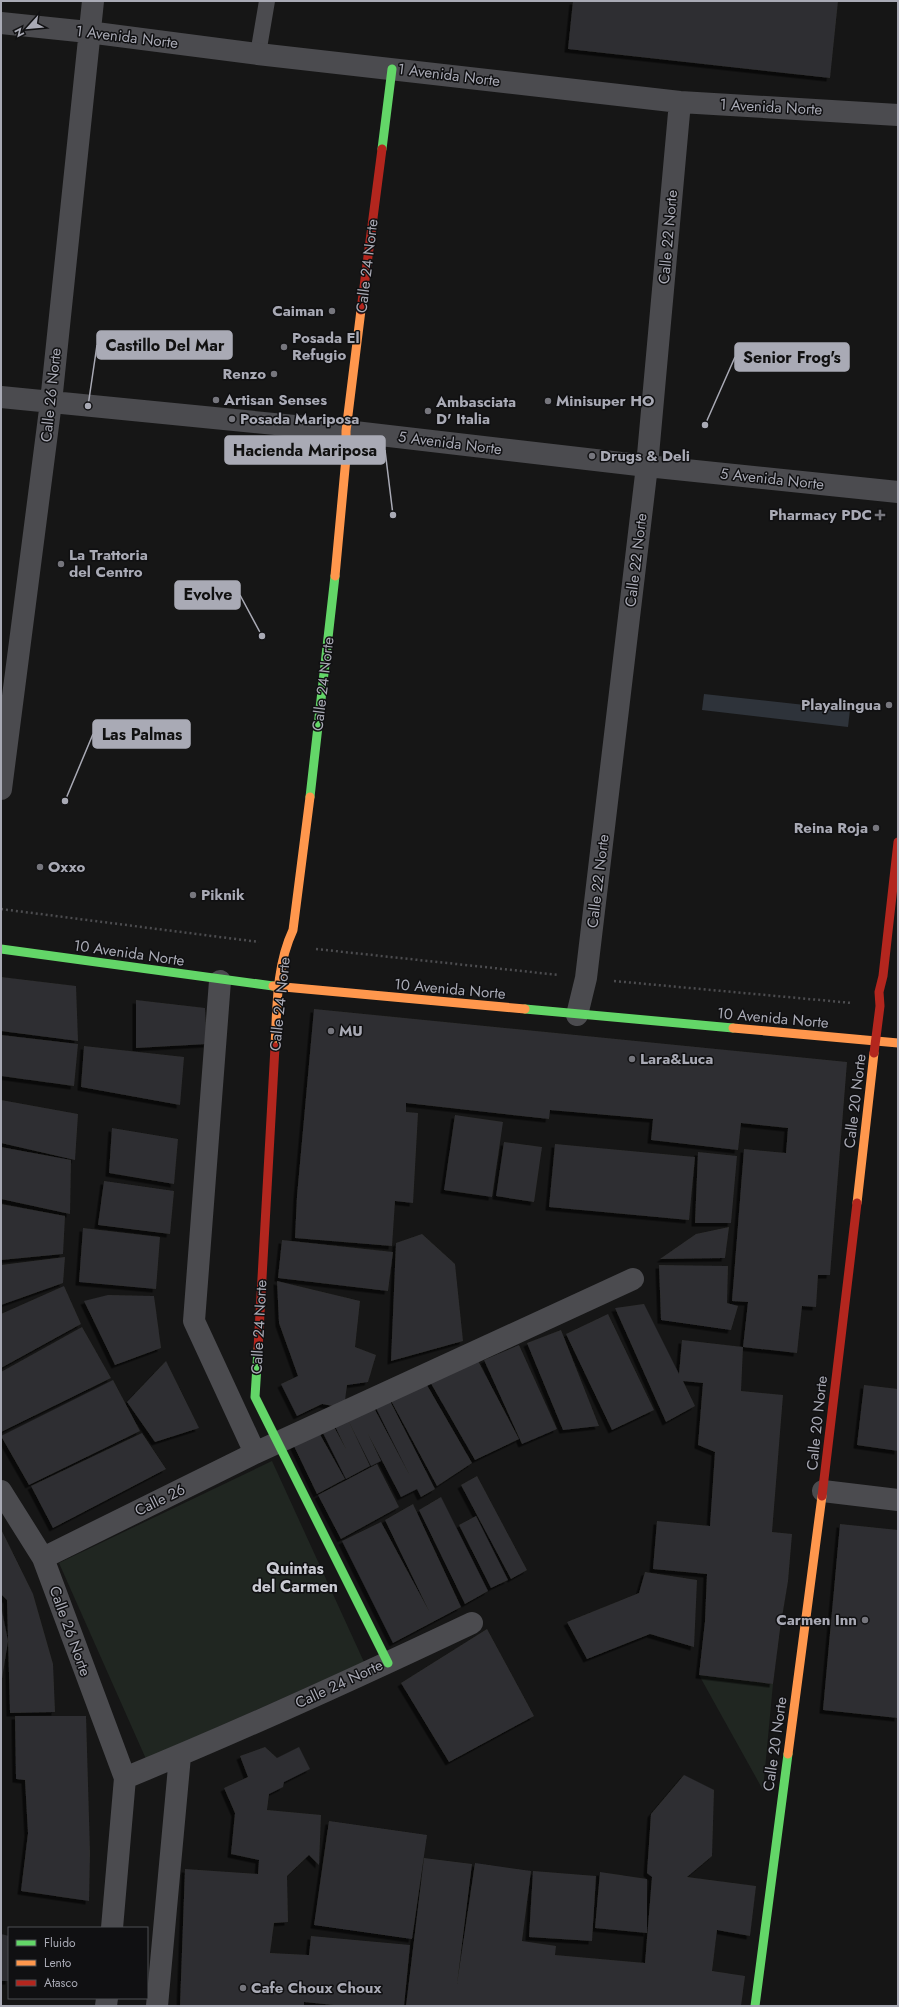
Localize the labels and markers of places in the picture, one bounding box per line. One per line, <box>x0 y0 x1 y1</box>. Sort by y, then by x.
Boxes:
place label: Caiman <box>272 300 324 322</box>
marker: Caiman <box>327 306 337 316</box>
place label: Posada El Refugio <box>292 327 360 366</box>
callout: Castillo Del Mar <box>97 331 232 359</box>
marker: Posada El Refugio <box>279 342 289 352</box>
callout: Senior Frog's <box>735 343 849 371</box>
place label: Renzo <box>223 363 266 385</box>
marker: Renzo <box>269 369 279 379</box>
place label: Artisan Senses <box>223 389 327 411</box>
place label: Minisuper HO <box>556 390 654 412</box>
place label: Ambasciata D' Italia <box>435 391 516 430</box>
marker: Artisan Senses <box>211 395 221 405</box>
marker: Minisuper HO <box>543 396 553 406</box>
marker: Ambasciata D' Italia <box>423 406 433 416</box>
place label: Posada Mariposa <box>240 408 359 430</box>
marker: Posada Mariposa <box>227 414 237 424</box>
callout: Hacienda Mariposa <box>225 436 385 464</box>
place label: Drugs & Deli <box>600 445 690 467</box>
marker: Drugs & Deli <box>587 451 597 461</box>
place label: Pharmacy PDC <box>769 504 872 526</box>
marker: Pharmacy PDC <box>875 510 885 520</box>
place label: La Trattoria del Centro <box>69 544 148 583</box>
marker: La Trattoria del Centro <box>56 559 66 569</box>
callout: Evolve <box>175 581 240 609</box>
place label: Playalingua <box>801 694 881 716</box>
marker: Playalingua <box>884 700 894 710</box>
callout: Las Palmas <box>93 720 190 748</box>
place label: Reina Roja <box>794 817 868 839</box>
marker: Reina Roja <box>871 823 881 833</box>
place label: Oxxo <box>48 856 86 878</box>
marker: Oxxo <box>35 862 45 872</box>
place label: Piknik <box>201 884 245 906</box>
marker: Piknik <box>188 890 198 900</box>
place label: MU <box>339 1020 363 1042</box>
marker: MU <box>326 1026 336 1036</box>
place label: Lara&Luca <box>640 1048 713 1070</box>
marker: Lara&Luca <box>627 1054 637 1064</box>
place label: Carmen Inn <box>776 1609 857 1631</box>
marker: Carmen Inn <box>860 1615 870 1625</box>
place label: Cafe Choux Choux <box>251 1977 381 1999</box>
marker: Cafe Choux Choux <box>238 1983 248 1993</box>

